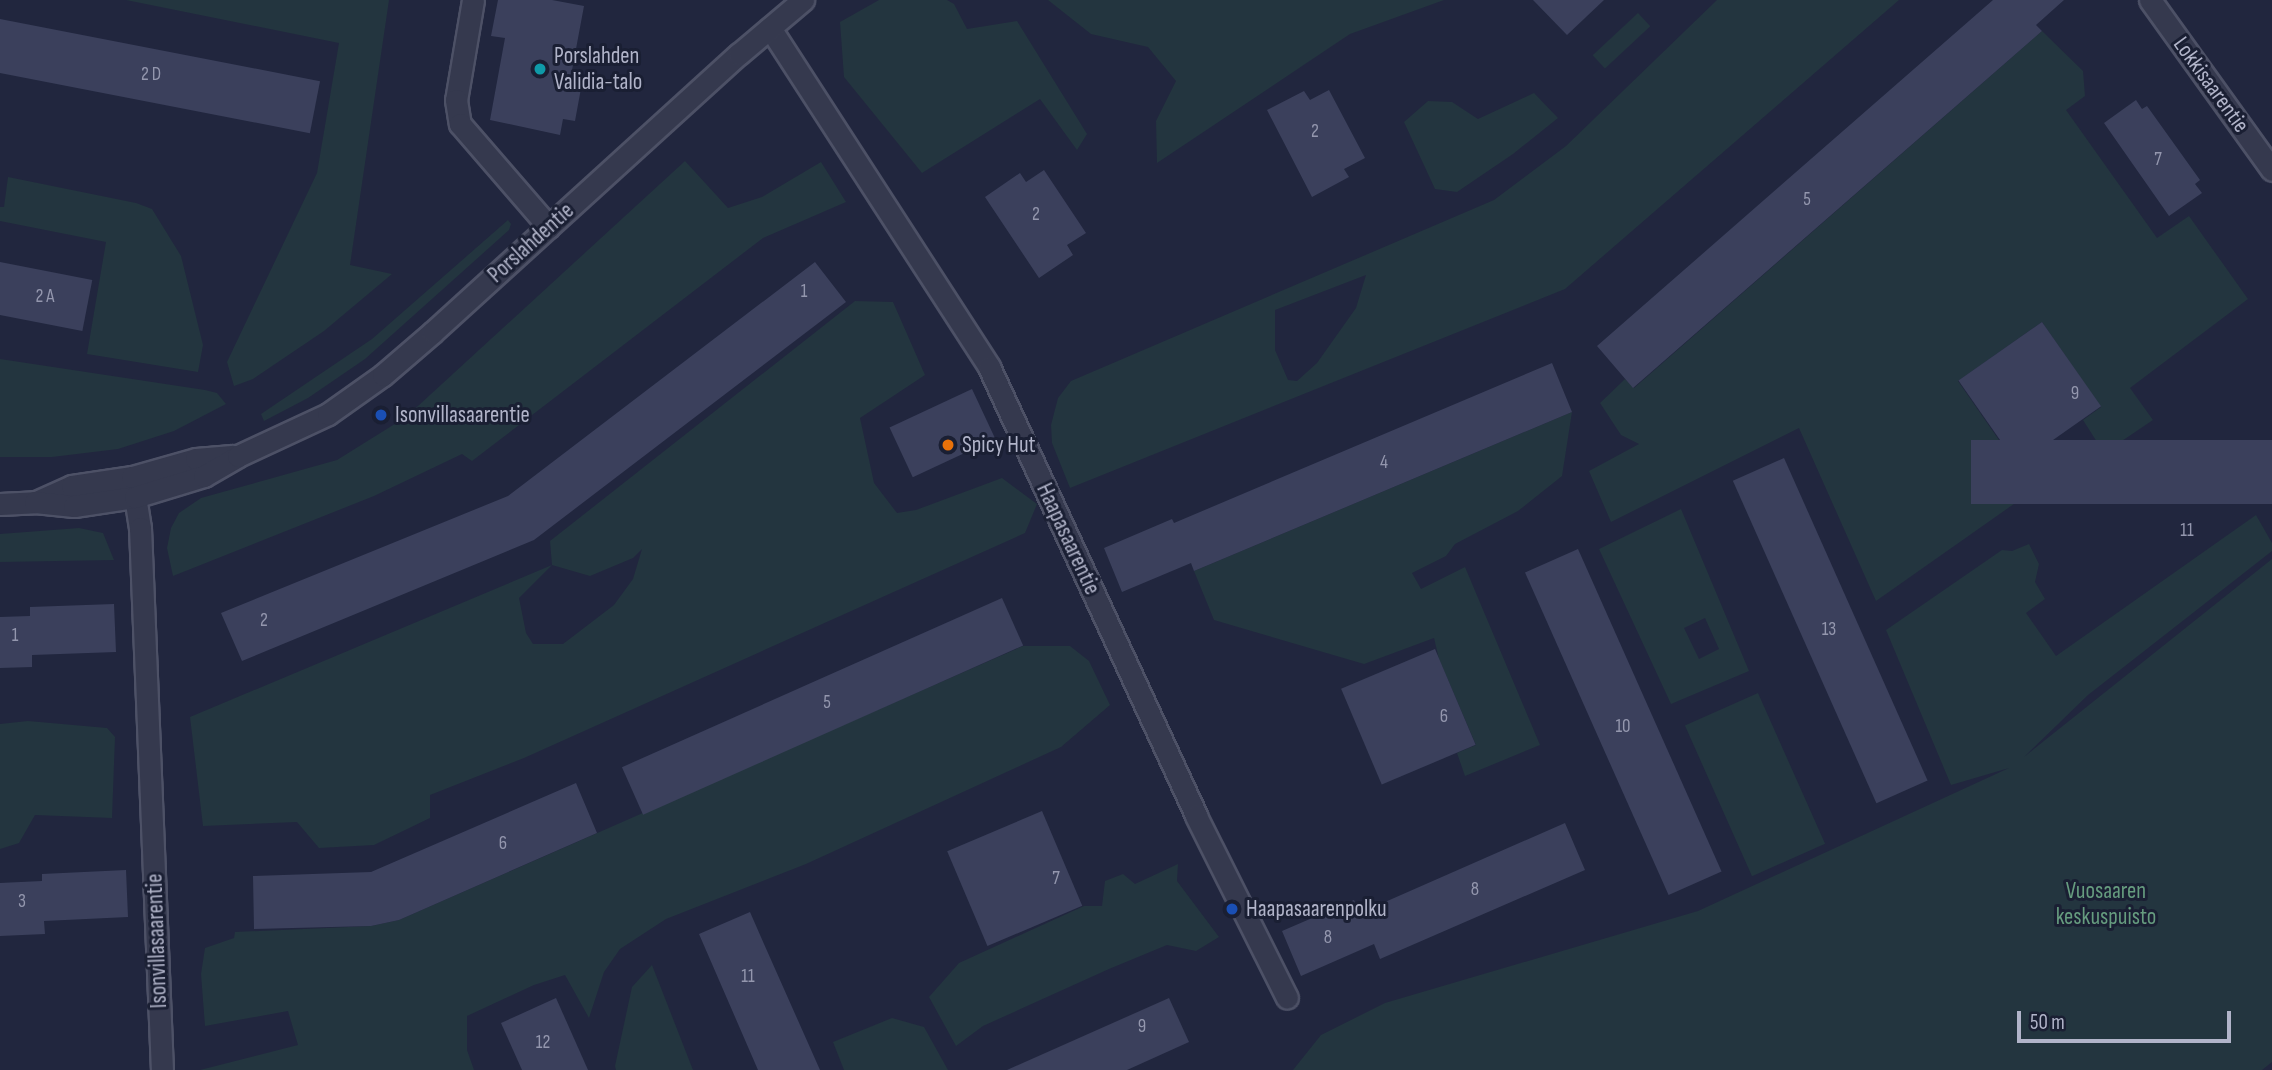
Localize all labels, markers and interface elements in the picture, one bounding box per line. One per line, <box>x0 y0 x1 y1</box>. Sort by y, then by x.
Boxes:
street label: Lokkisaarentie <box>2167 32 2255 138</box>
place label: Porslahden Validia-talo <box>554 42 642 96</box>
marker: Porslahden Validia-talo <box>532 61 548 77</box>
house number: 2 D <box>141 64 161 86</box>
house number: 2 <box>1311 121 1319 143</box>
house number: 7 <box>2154 149 2162 171</box>
house number: 5 <box>1803 189 1811 211</box>
street label: Porslahdentie <box>482 197 580 289</box>
house number: 2 <box>1032 204 1040 226</box>
house number: 1 <box>801 281 807 303</box>
house number: 2 A <box>36 286 54 308</box>
house number: 9 <box>2071 383 2079 405</box>
place label: Isonvillasaarentie <box>395 401 530 429</box>
marker: Isonvillasaarentie <box>373 407 389 423</box>
place label: Spicy Hut <box>962 431 1036 459</box>
marker: Spicy Hut <box>940 437 956 453</box>
house number: 4 <box>1380 452 1388 474</box>
street label: Haapasaarentie <box>1030 479 1106 599</box>
house number: 11 <box>2180 520 2194 542</box>
house number: 2 <box>260 610 268 632</box>
house number: 13 <box>1822 619 1836 641</box>
house number: 1 <box>12 625 18 647</box>
house number: 5 <box>823 692 831 714</box>
house number: 6 <box>1440 706 1448 728</box>
house number: 10 <box>1615 716 1631 738</box>
house number: 6 <box>499 833 507 855</box>
house number: 7 <box>1052 868 1060 890</box>
street label: Isonvillasaarentie <box>141 873 173 1009</box>
park label: Vuosaaren keskuspuisto <box>2056 877 2156 931</box>
house number: 8 <box>1471 879 1479 901</box>
house number: 3 <box>18 891 26 913</box>
place label: Haapasaarenpolku <box>1246 895 1387 923</box>
marker: Haapasaarenpolku <box>1224 901 1240 917</box>
house number: 8 <box>1324 927 1332 949</box>
house number: 11 <box>741 966 755 988</box>
scale bar <box>2020 996 2234 1040</box>
text: 50 m <box>2030 1010 2065 1035</box>
house number: 9 <box>1138 1016 1146 1038</box>
house number: 12 <box>536 1032 550 1054</box>

